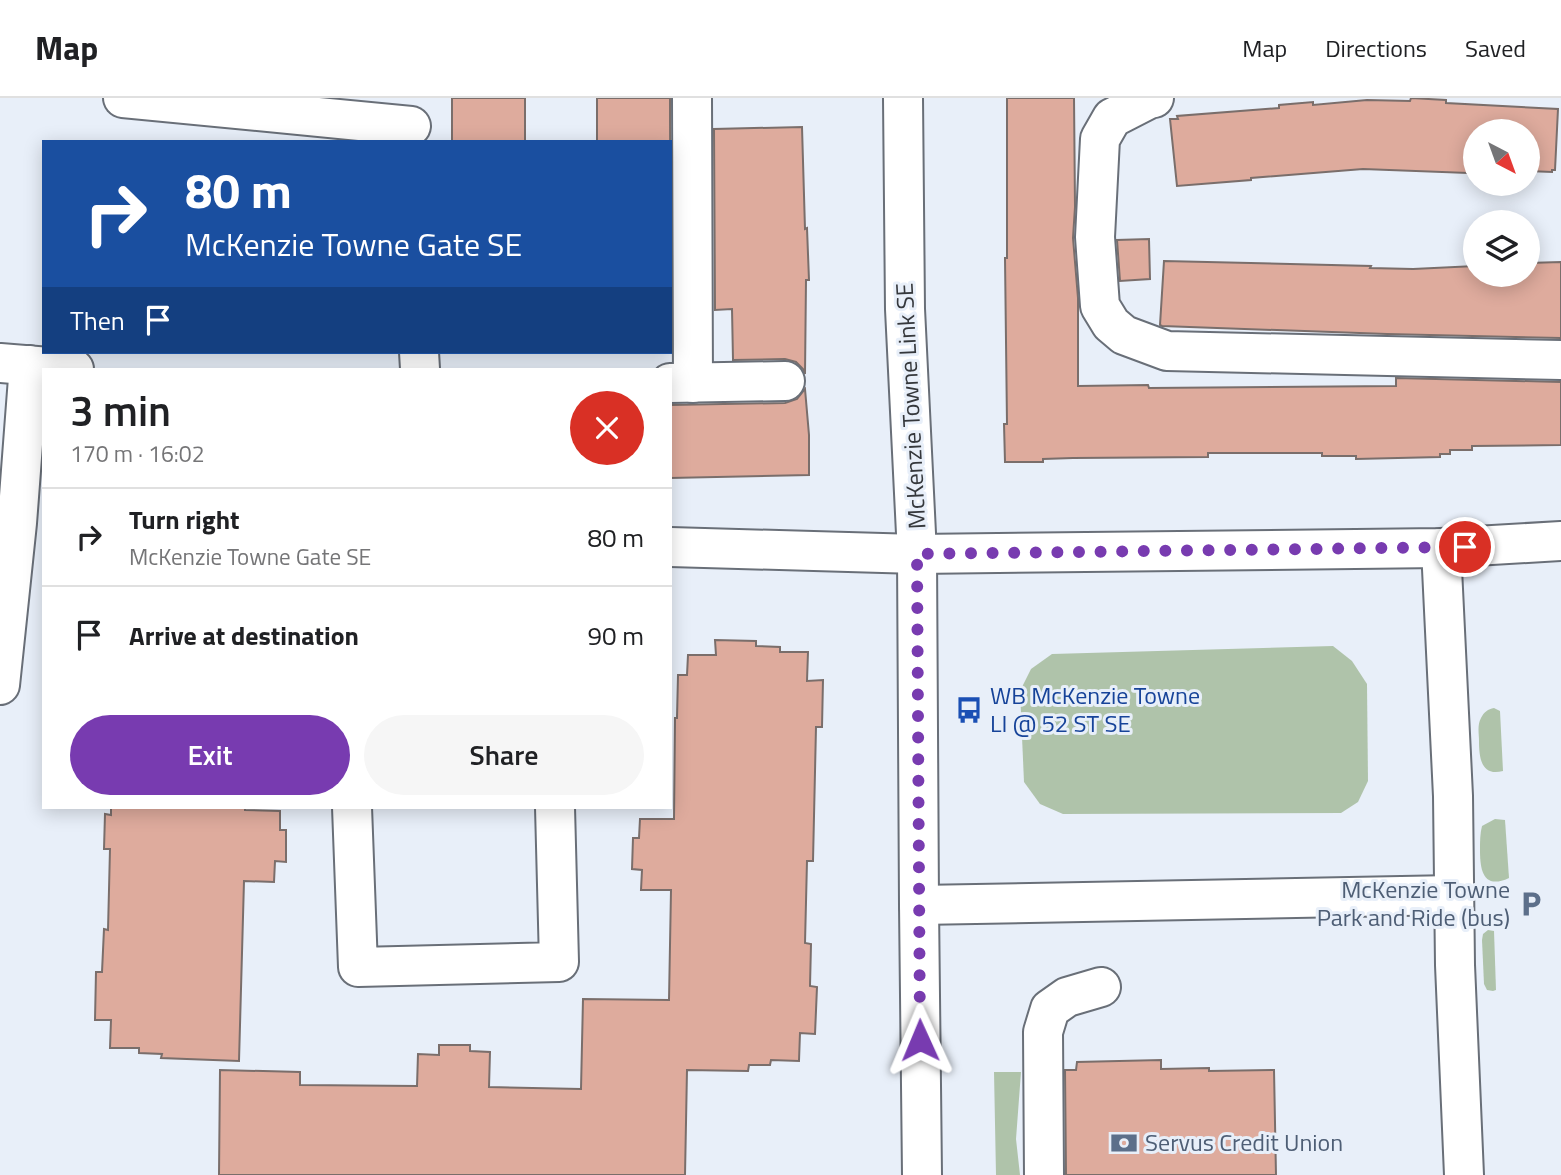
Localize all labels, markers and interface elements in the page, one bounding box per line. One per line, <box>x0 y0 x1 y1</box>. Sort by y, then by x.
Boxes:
text: Map <box>35 23 98 73</box>
text: Map <box>1242 30 1287 66</box>
text: Directions <box>1325 30 1427 66</box>
text: Saved <box>1465 30 1526 66</box>
north arrow <box>1463 119 1540 196</box>
map controls <box>1463 119 1540 287</box>
text: 80 m <box>185 152 292 227</box>
icon: right <box>70 168 161 259</box>
button: layers <box>1463 210 1540 287</box>
text: McKenzie Towne Gate SE <box>185 220 522 268</box>
street label: McKenzie Towne Link SE <box>886 282 934 530</box>
text: Then <box>70 301 125 340</box>
icon: arrive <box>139 301 177 339</box>
text: 3 min <box>70 378 171 442</box>
button: close <box>570 391 644 465</box>
text: 170 m · 16:02 <box>70 436 205 471</box>
text: Turn right <box>129 500 240 539</box>
pin <box>1435 517 1495 577</box>
icon: right <box>70 518 108 556</box>
text: 80 m <box>587 518 644 557</box>
icon: arrive <box>1446 528 1484 566</box>
text: McKenzie Towne Gate SE <box>129 539 371 574</box>
icon: arrive <box>70 616 108 654</box>
text: Arrive at destination <box>129 616 359 655</box>
text: 90 m <box>587 616 644 655</box>
place label: WB McKenzie Towne LI @ 52 ST SE <box>990 677 1200 741</box>
bus stop icon: WB McKenzie Towne LI @ 52 ST SE <box>954 695 984 725</box>
button: Exit <box>70 715 350 795</box>
button: Share <box>364 715 644 795</box>
place label: McKenzie Towne Park and Ride (bus) <box>1317 871 1510 935</box>
parking icon: McKenzie Towne Park and Ride (bus) <box>1516 889 1546 919</box>
position arrow <box>883 1003 957 1077</box>
place label: Servus Credit Union <box>1145 1124 1343 1160</box>
bank icon: Servus Credit Union <box>1109 1128 1139 1158</box>

